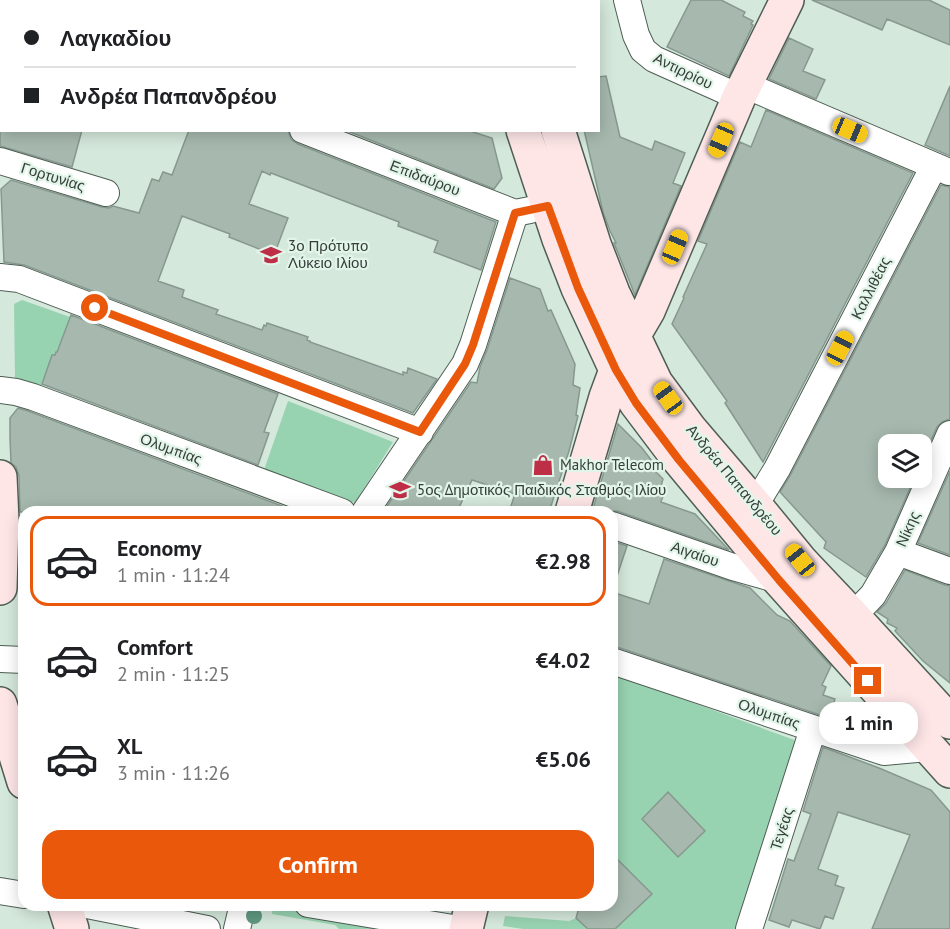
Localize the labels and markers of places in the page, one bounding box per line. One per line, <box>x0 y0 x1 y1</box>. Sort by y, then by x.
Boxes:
place label: 3ο Πρότυπο Λύκειο Ιλίου <box>288 236 368 272</box>
school or university icon: 3ο Πρότυπο Λύκειο Ιλίου <box>259 243 283 267</box>
shop icon: Makhor Telecom <box>531 453 555 477</box>
place label: Makhor Telecom <box>560 455 664 474</box>
school or university icon: 5ος Δημοτικός Παιδικός Σταθμός Ιλίου <box>388 478 412 502</box>
place label: 5ος Δημοτικός Παιδικός Σταθμός Ιλίου <box>417 480 666 499</box>

